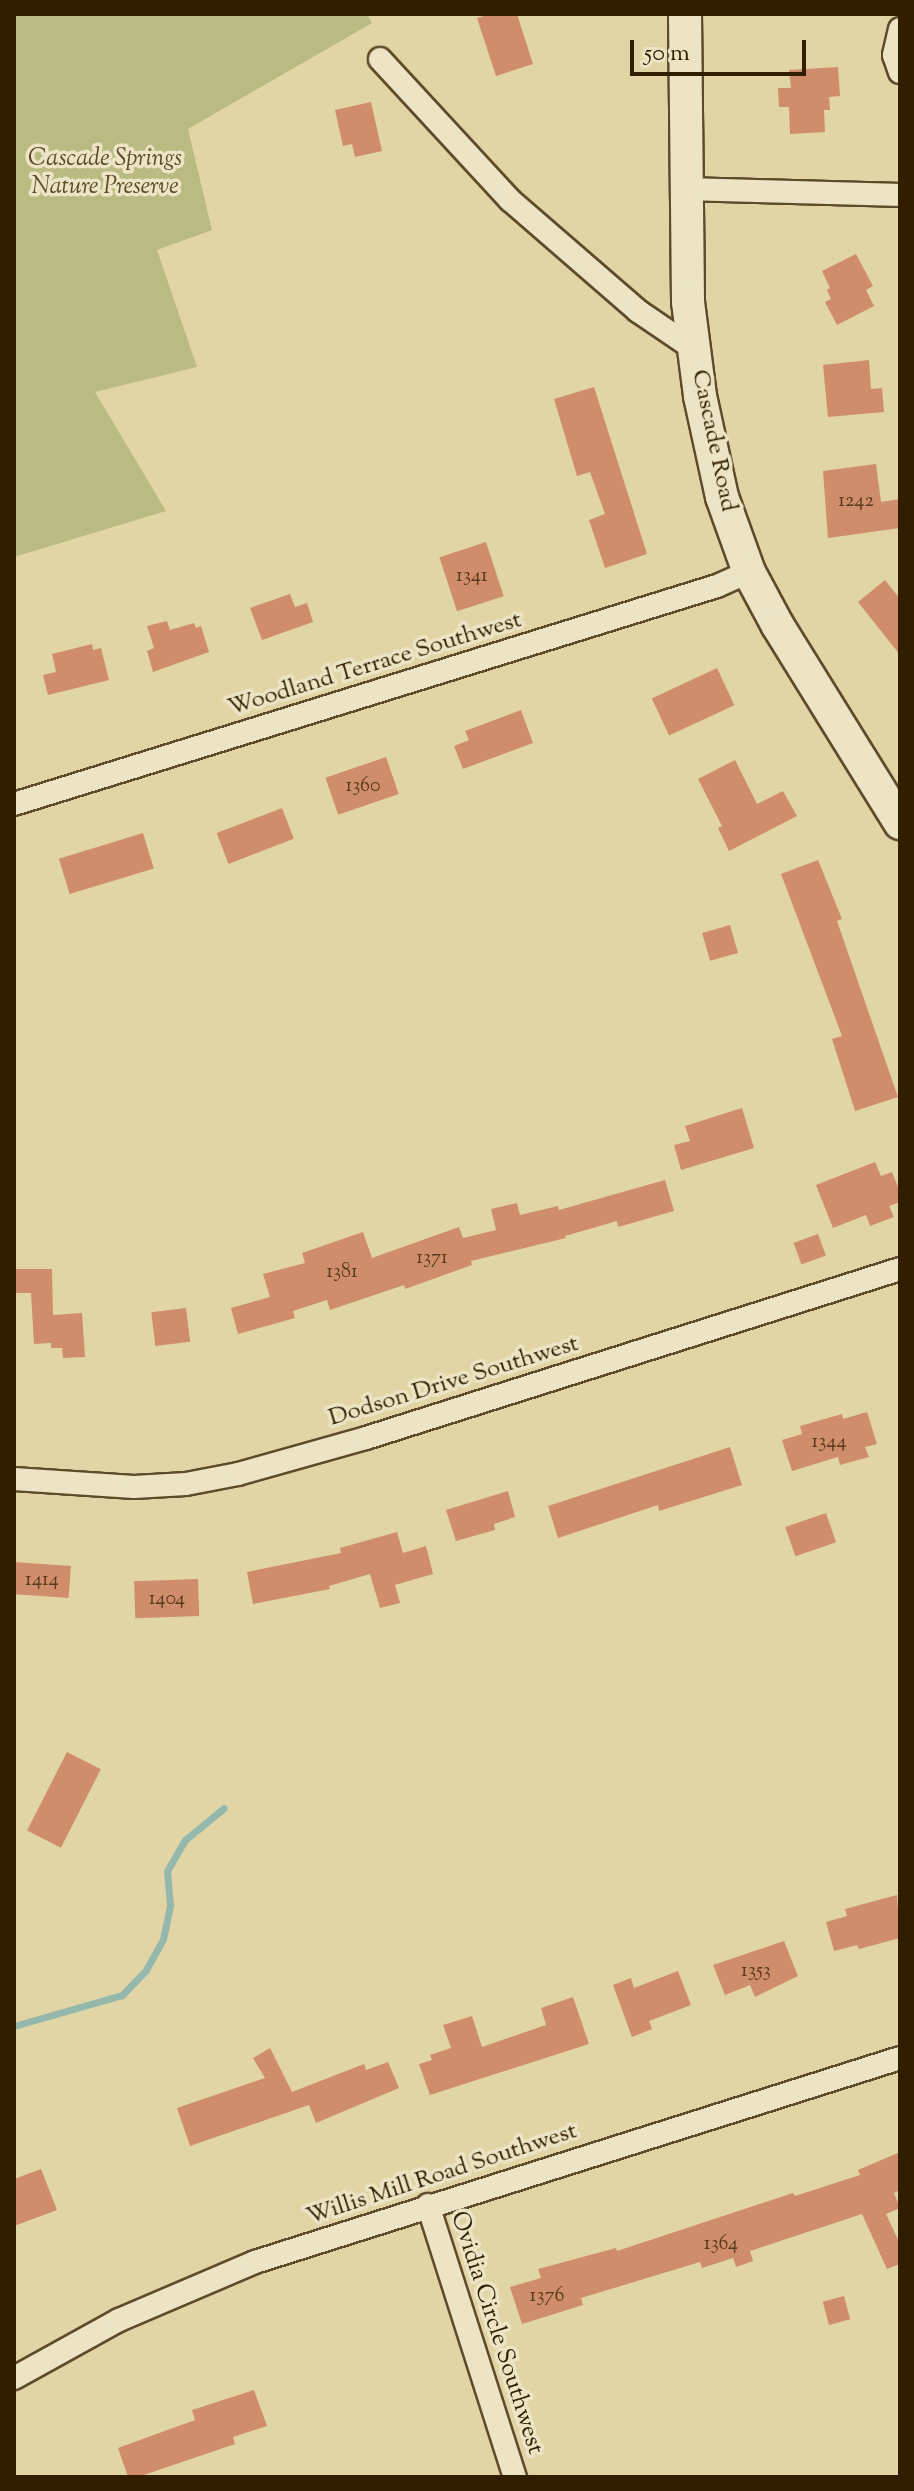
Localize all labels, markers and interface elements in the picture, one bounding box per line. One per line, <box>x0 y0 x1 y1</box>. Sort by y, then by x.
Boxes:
scale bar <box>634 24 810 74</box>
text: 50 m <box>644 37 690 71</box>
park label: Cascade Springs Nature Preserve <box>28 146 182 202</box>
street label: Cascade Road <box>684 367 742 515</box>
house number: 1242 <box>838 489 874 513</box>
house number: 1341 <box>456 564 488 588</box>
street label: Woodland Terrace Southwest <box>225 607 525 723</box>
house number: 1360 <box>345 774 381 798</box>
house number: 1371 <box>416 1246 448 1270</box>
house number: 1381 <box>326 1260 358 1284</box>
street label: Dodson Drive Southwest <box>326 1330 582 1434</box>
house number: 1344 <box>811 1430 847 1454</box>
house number: 1414 <box>25 1568 59 1592</box>
house number: 1404 <box>149 1587 185 1611</box>
house number: 1353 <box>741 1959 771 1983</box>
street label: Willis Mill Road Southwest <box>303 2118 581 2232</box>
street label: Ovidia Circle Southwest <box>443 2208 549 2458</box>
house number: 1364 <box>704 2232 738 2256</box>
house number: 1376 <box>530 2284 564 2308</box>

